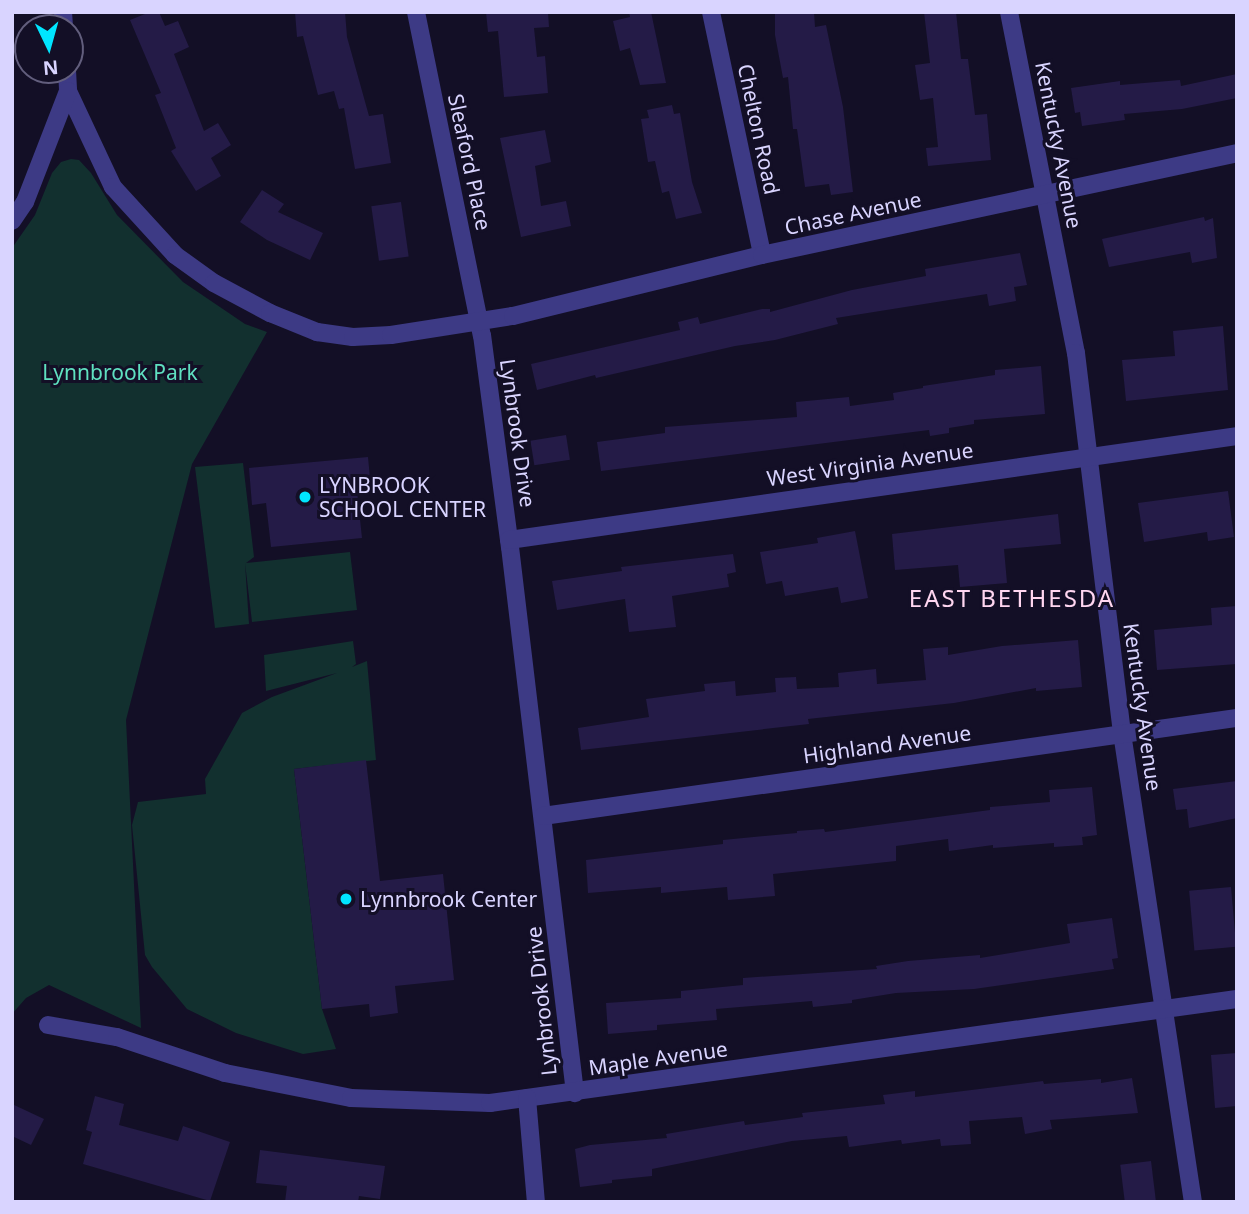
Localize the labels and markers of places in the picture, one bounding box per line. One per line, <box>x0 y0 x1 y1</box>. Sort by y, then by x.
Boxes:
place label: LYNBROOK SCHOOL CENTER <box>319 472 486 522</box>
marker: LYNBROOK SCHOOL CENTER <box>297 489 313 505</box>
place label: Lynnbrook Center <box>360 886 537 912</box>
marker: Lynnbrook Center <box>338 891 354 907</box>

